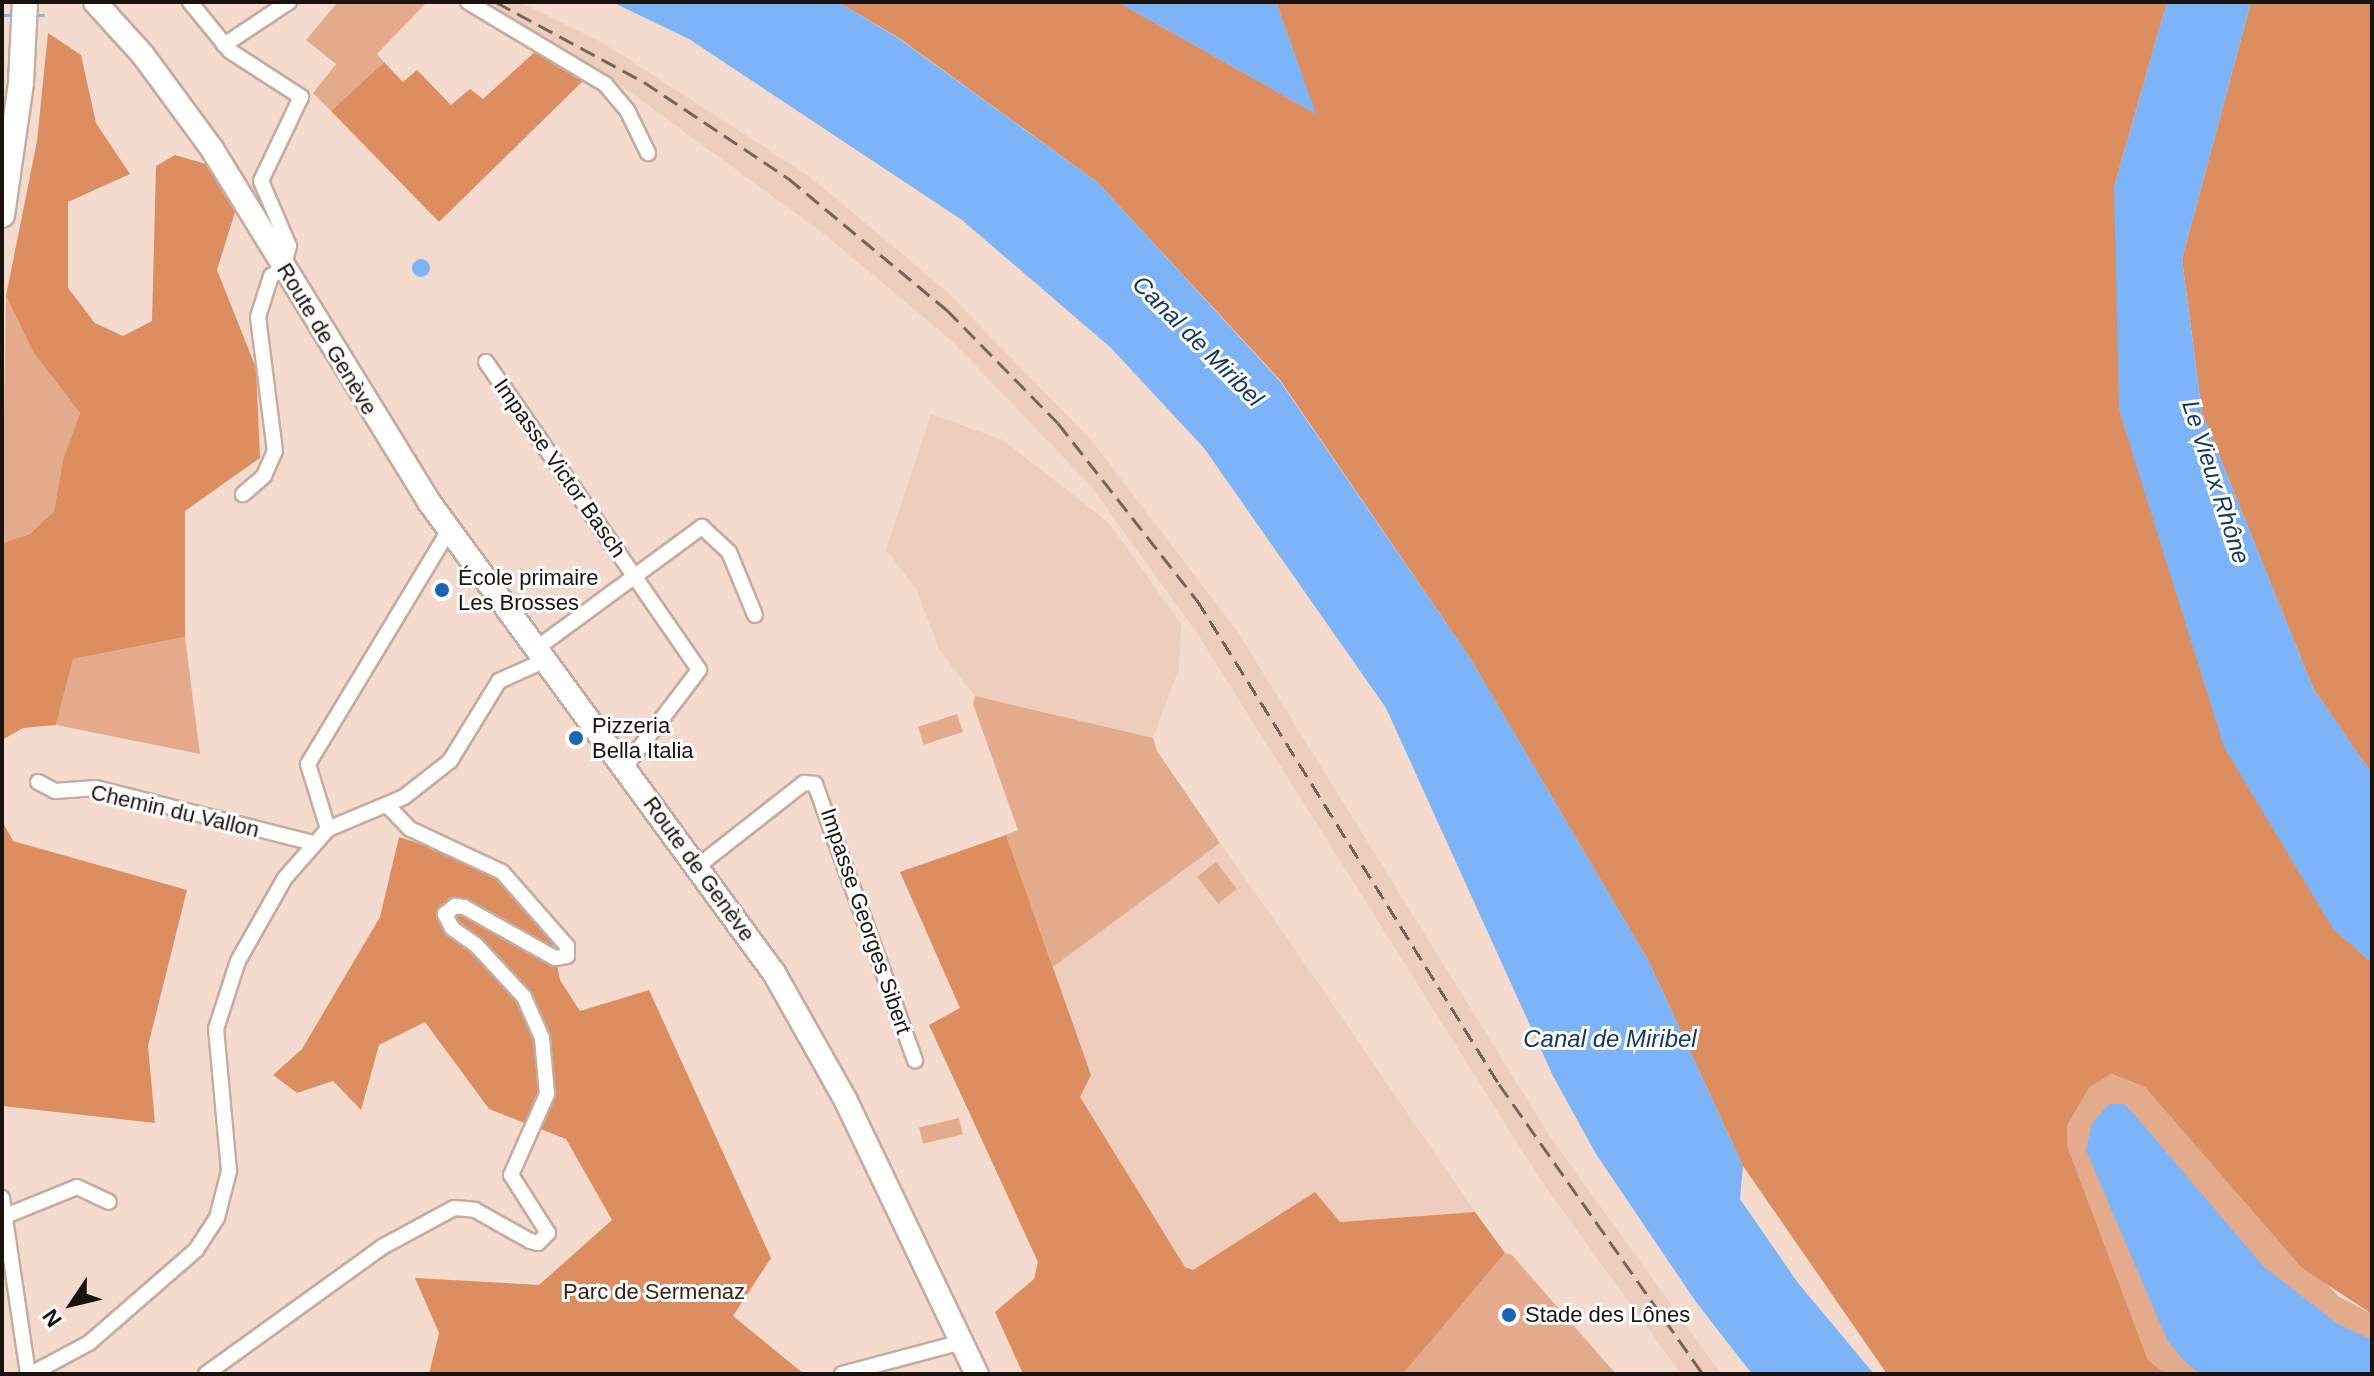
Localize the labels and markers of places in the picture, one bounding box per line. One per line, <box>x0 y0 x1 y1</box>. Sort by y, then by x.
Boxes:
place label: École primaire Les Brosses <box>458 564 599 616</box>
marker: École primaire Les Brosses <box>433 581 451 599</box>
place label: Pizzeria Bella Italia <box>592 712 694 764</box>
marker: Pizzeria Bella Italia <box>567 729 585 747</box>
place label: Stade des Lônes <box>1525 1302 1690 1328</box>
marker: Stade des Lônes <box>1500 1306 1518 1324</box>

